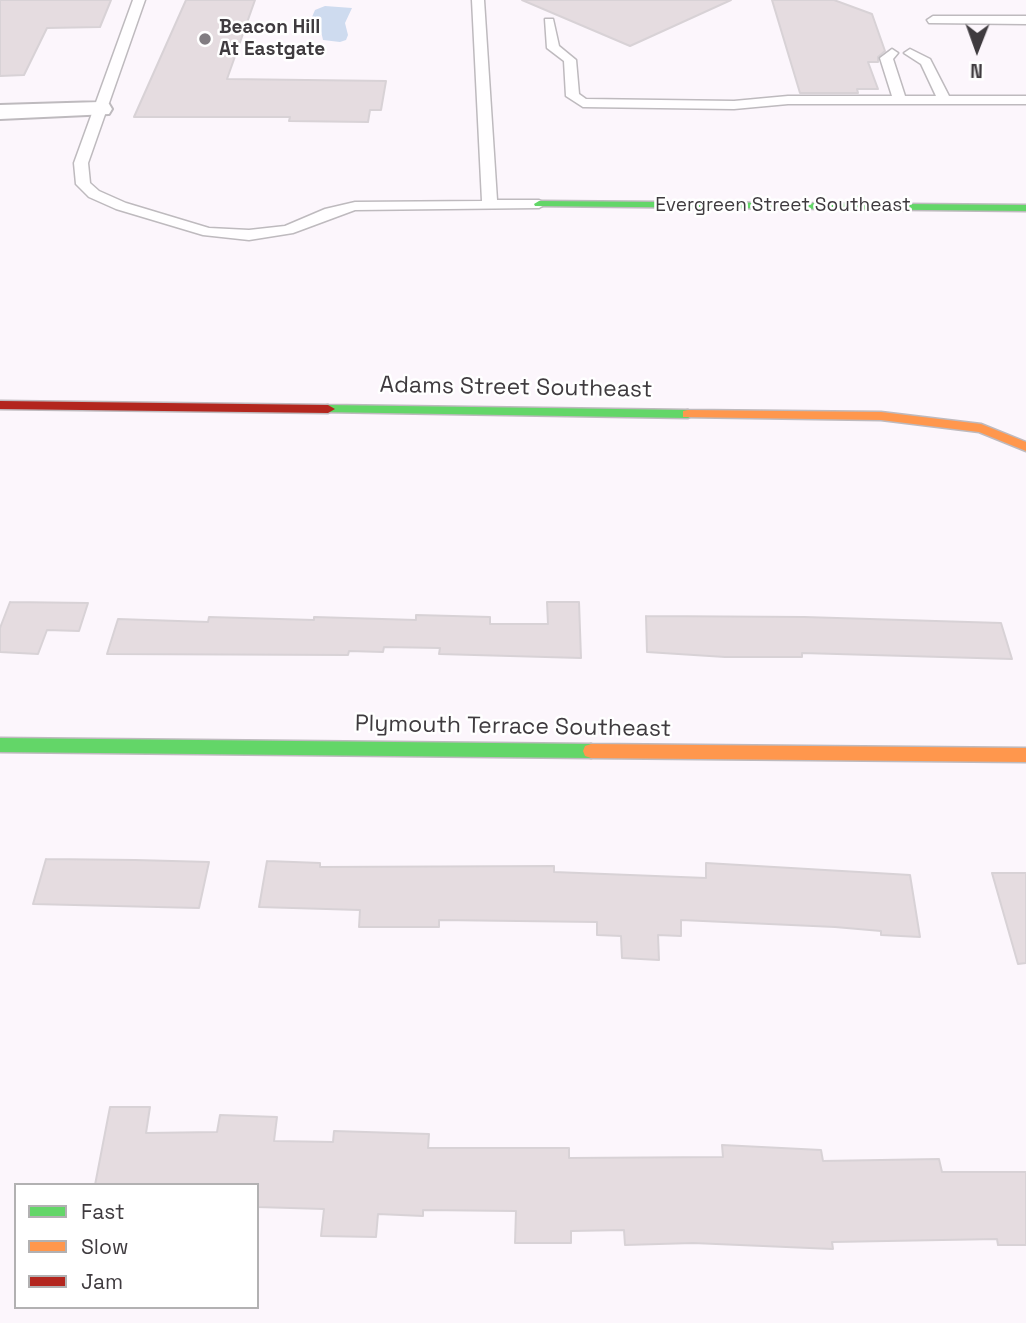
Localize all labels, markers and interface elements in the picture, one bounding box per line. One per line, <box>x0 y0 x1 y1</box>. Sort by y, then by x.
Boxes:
north arrow <box>942 14 1012 84</box>
place label: Beacon Hill At Eastgate <box>219 17 325 61</box>
marker: Beacon Hill At Eastgate <box>197 31 213 47</box>
text: N <box>970 58 983 83</box>
street label: Evergreen Street Southeast <box>655 195 911 217</box>
street label: Adams Street Southeast <box>379 372 653 404</box>
street label: Plymouth Terrace Southeast <box>355 710 671 744</box>
legend <box>14 1183 259 1309</box>
text: Fast <box>81 1198 125 1225</box>
text: Slow <box>81 1233 129 1260</box>
text: Jam <box>81 1268 123 1295</box>

